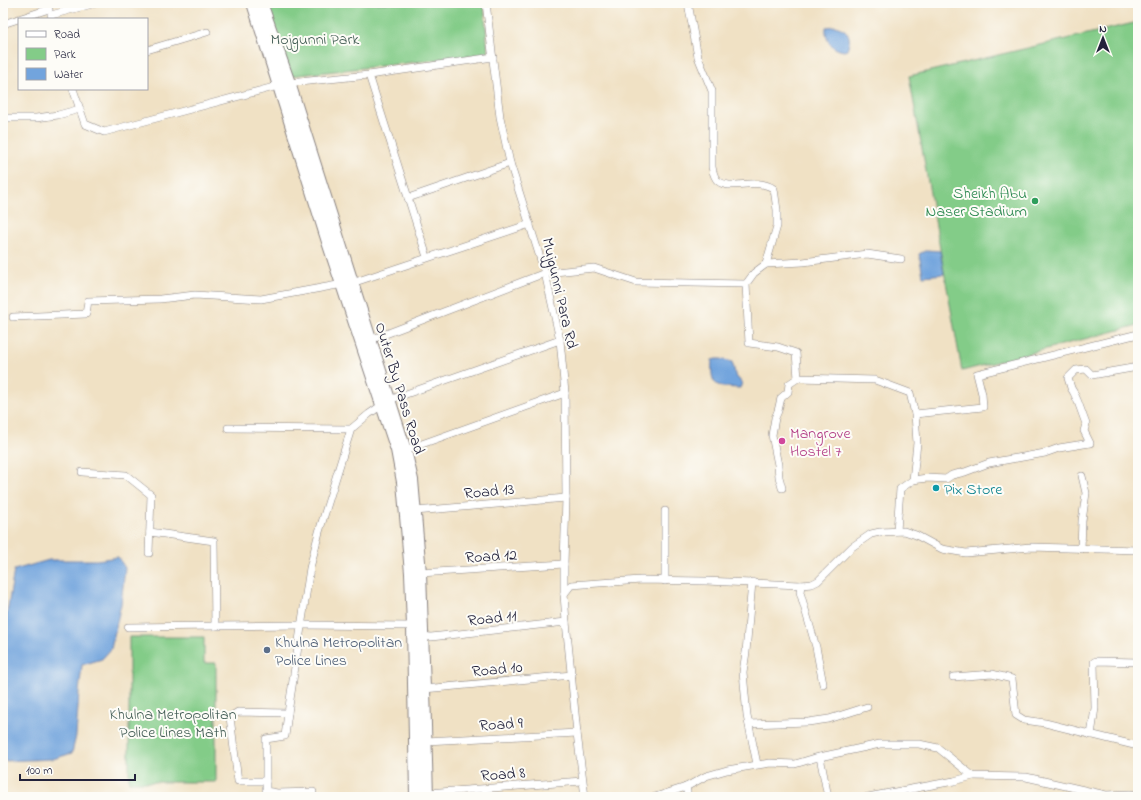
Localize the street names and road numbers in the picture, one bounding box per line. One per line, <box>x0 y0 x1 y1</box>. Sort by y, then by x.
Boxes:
street label: Mujgunni Para Rd <box>535 236 583 351</box>
street label: Outer By Pass Road <box>368 320 431 458</box>
street label: Road 13 <box>463 478 515 506</box>
street label: Road 12 <box>465 544 518 570</box>
street label: Road 11 <box>467 604 518 633</box>
street label: Road 10 <box>471 656 524 684</box>
street label: Road 9 <box>479 712 524 738</box>
street label: Road 8 <box>480 761 526 789</box>

